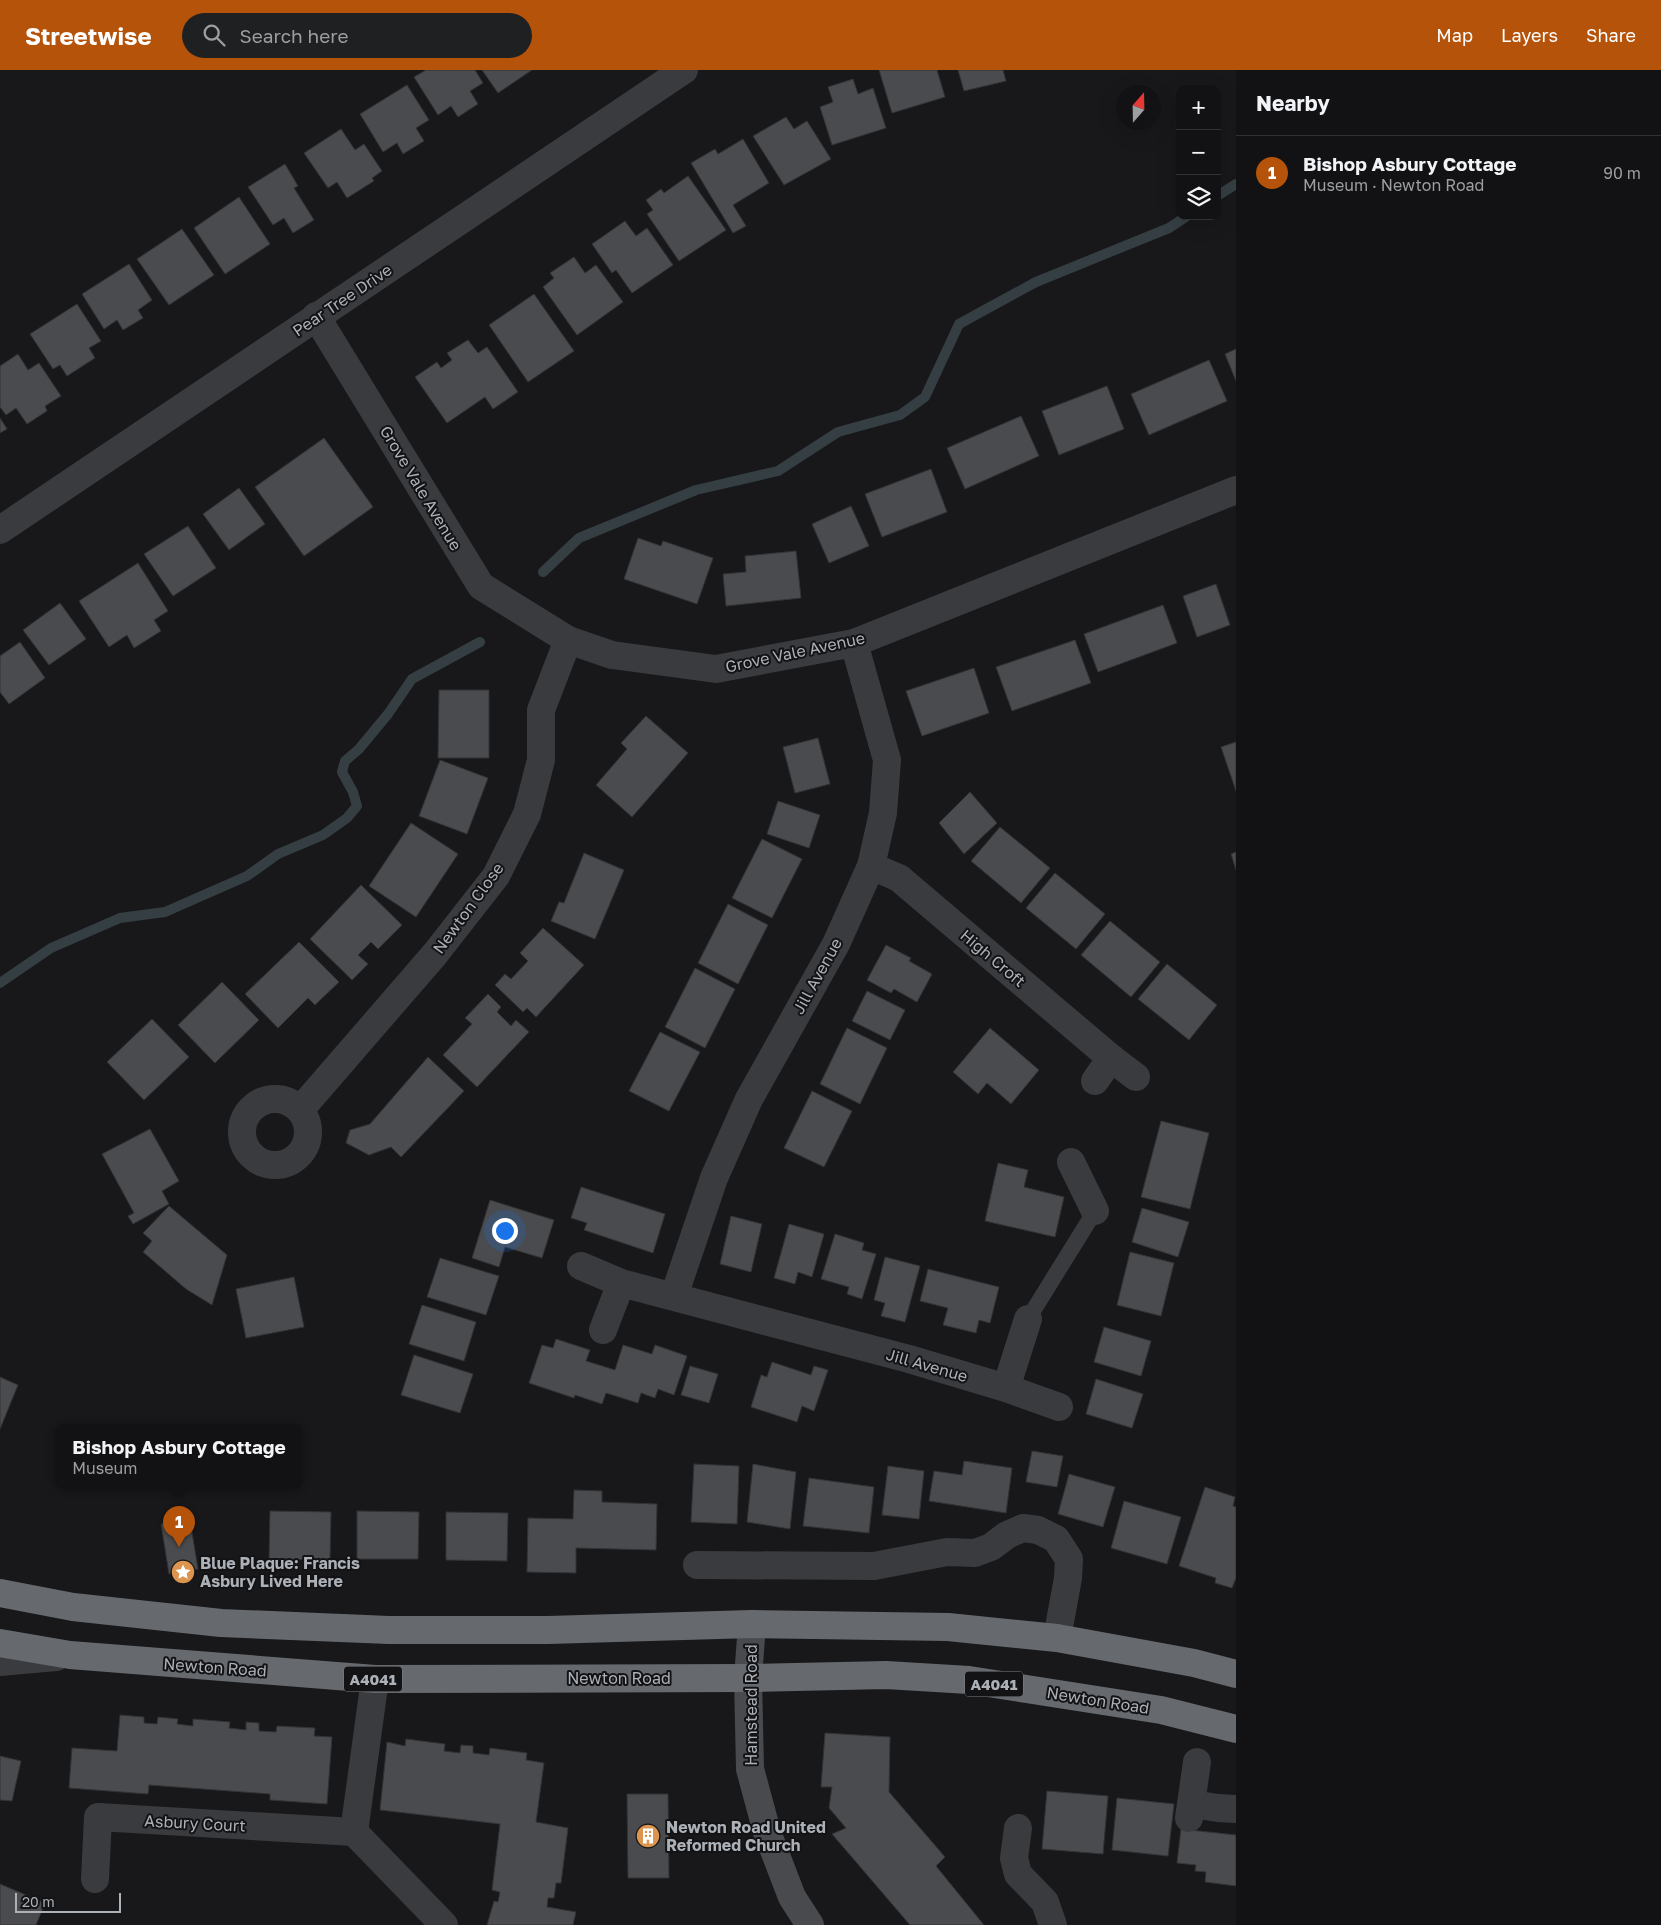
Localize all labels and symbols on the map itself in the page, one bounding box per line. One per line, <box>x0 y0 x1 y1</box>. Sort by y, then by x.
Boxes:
north arrow <box>1116 85 1161 130</box>
street label: Pear Tree Drive <box>288 259 396 341</box>
street label: Grove Vale Avenue <box>376 422 466 554</box>
street label: Grove Vale Avenue <box>723 627 867 677</box>
street label: Newton Close <box>428 859 508 957</box>
street label: High Croft <box>956 925 1030 991</box>
street label: Jill Avenue <box>788 934 846 1018</box>
your location <box>492 1218 518 1244</box>
street label: Jill Avenue <box>884 1344 970 1386</box>
pin: 1 <box>163 1506 195 1547</box>
place label: Blue Plaque: Francis Asbury Lived Here <box>200 1553 360 1591</box>
place icon: Blue Plaque: Francis Asbury Lived Here <box>170 1559 196 1585</box>
street label: Hamstead Road <box>741 1644 761 1766</box>
street label: Newton Road <box>163 1653 267 1681</box>
road number: A4041 <box>344 1666 402 1692</box>
street label: Newton Road <box>567 1668 671 1688</box>
road number: A4041 <box>965 1672 1023 1696</box>
street label: Newton Road <box>1045 1682 1151 1718</box>
street label: Asbury Court <box>144 1810 246 1836</box>
place label: Newton Road United Reformed Church <box>666 1817 826 1855</box>
building icon: Newton Road United Reformed Church <box>635 1823 661 1849</box>
scale bar <box>15 1890 121 1913</box>

